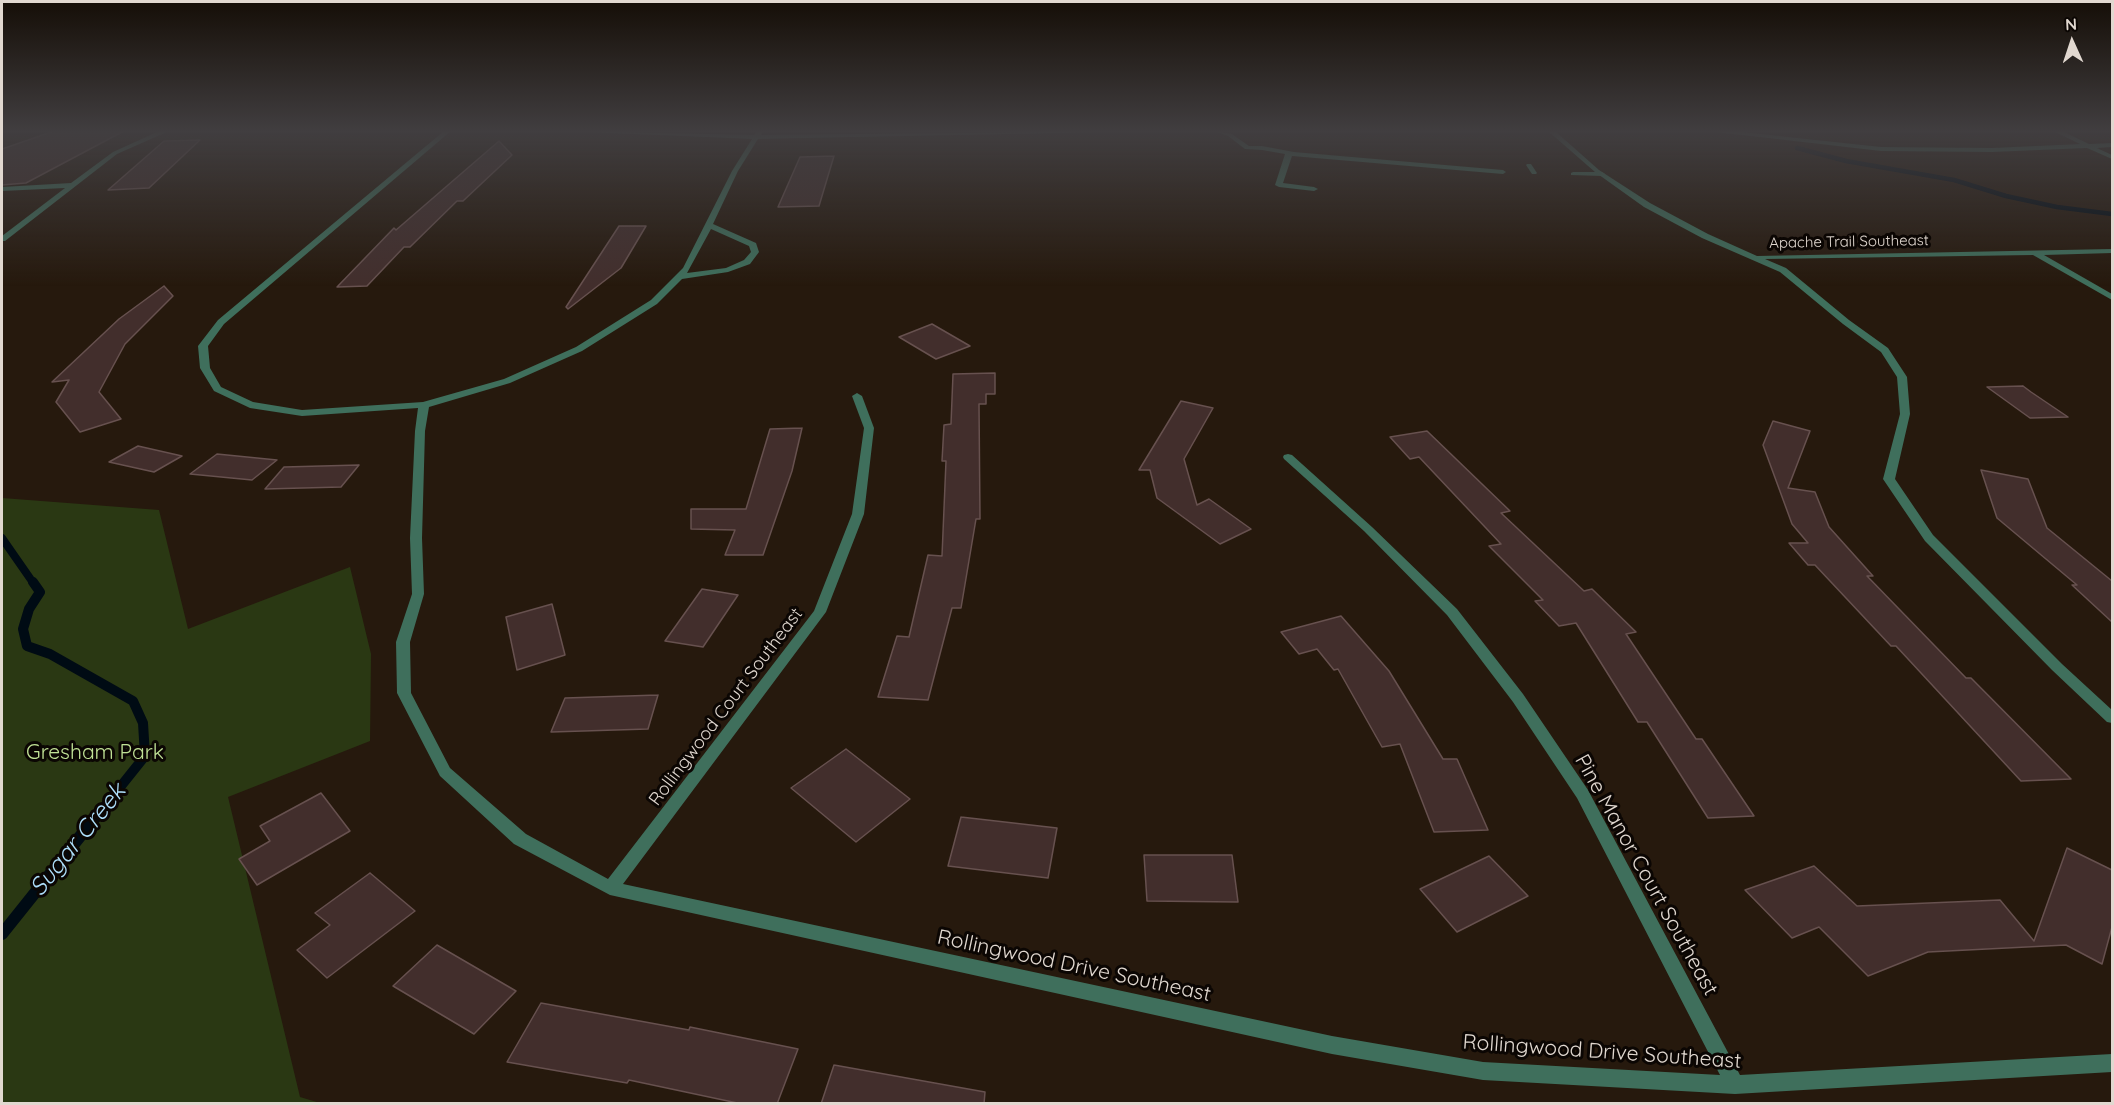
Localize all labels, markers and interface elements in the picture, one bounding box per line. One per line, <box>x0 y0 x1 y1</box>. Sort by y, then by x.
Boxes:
north arrow <box>2042 12 2102 72</box>
text: N <box>2065 14 2077 34</box>
street label: Apache Trail Southeast <box>1769 232 1929 252</box>
street label: Rollingwood Court Southeast <box>645 604 807 810</box>
park label: Gresham Park <box>26 740 164 766</box>
street label: Pine Manor Court Southeast <box>1569 750 1723 1000</box>
water label: Sugar Creek <box>24 778 132 902</box>
street label: Rollingwood Drive Southeast <box>935 925 1213 1007</box>
street label: Rollingwood Drive Southeast <box>1462 1030 1742 1074</box>

